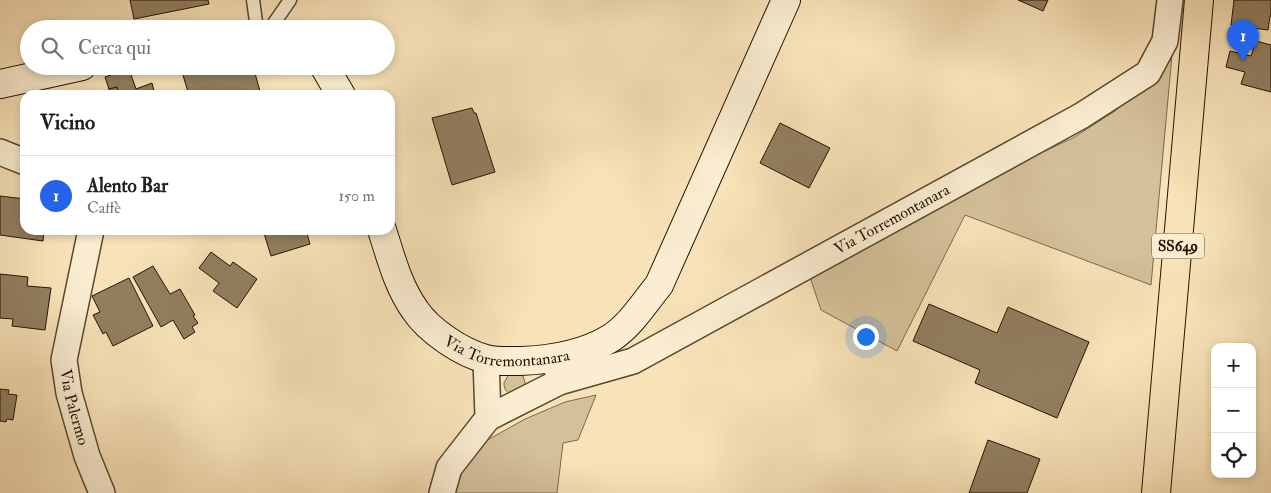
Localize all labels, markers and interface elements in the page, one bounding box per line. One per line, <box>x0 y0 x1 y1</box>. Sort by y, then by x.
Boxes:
search box <box>20 20 395 75</box>
pin: 1 <box>1227 20 1259 61</box>
icon: search <box>38 34 66 62</box>
text: Cerca qui <box>78 36 151 60</box>
text: Vicino <box>40 109 95 136</box>
text: Alento Bar <box>87 174 168 198</box>
street label: Via Torremontanara <box>831 180 954 259</box>
text: 1 <box>53 186 59 206</box>
text: 150 m <box>338 186 375 206</box>
text: Caffè <box>87 198 121 218</box>
road number: SS649 <box>1152 234 1204 258</box>
your location <box>853 324 879 350</box>
street label: Via Torremontanara <box>440 331 572 371</box>
map controls <box>1211 343 1256 478</box>
button: + <box>1211 343 1256 388</box>
street label: Via Palermo <box>56 368 93 448</box>
button: − <box>1211 388 1256 433</box>
button: locate <box>1211 433 1256 478</box>

